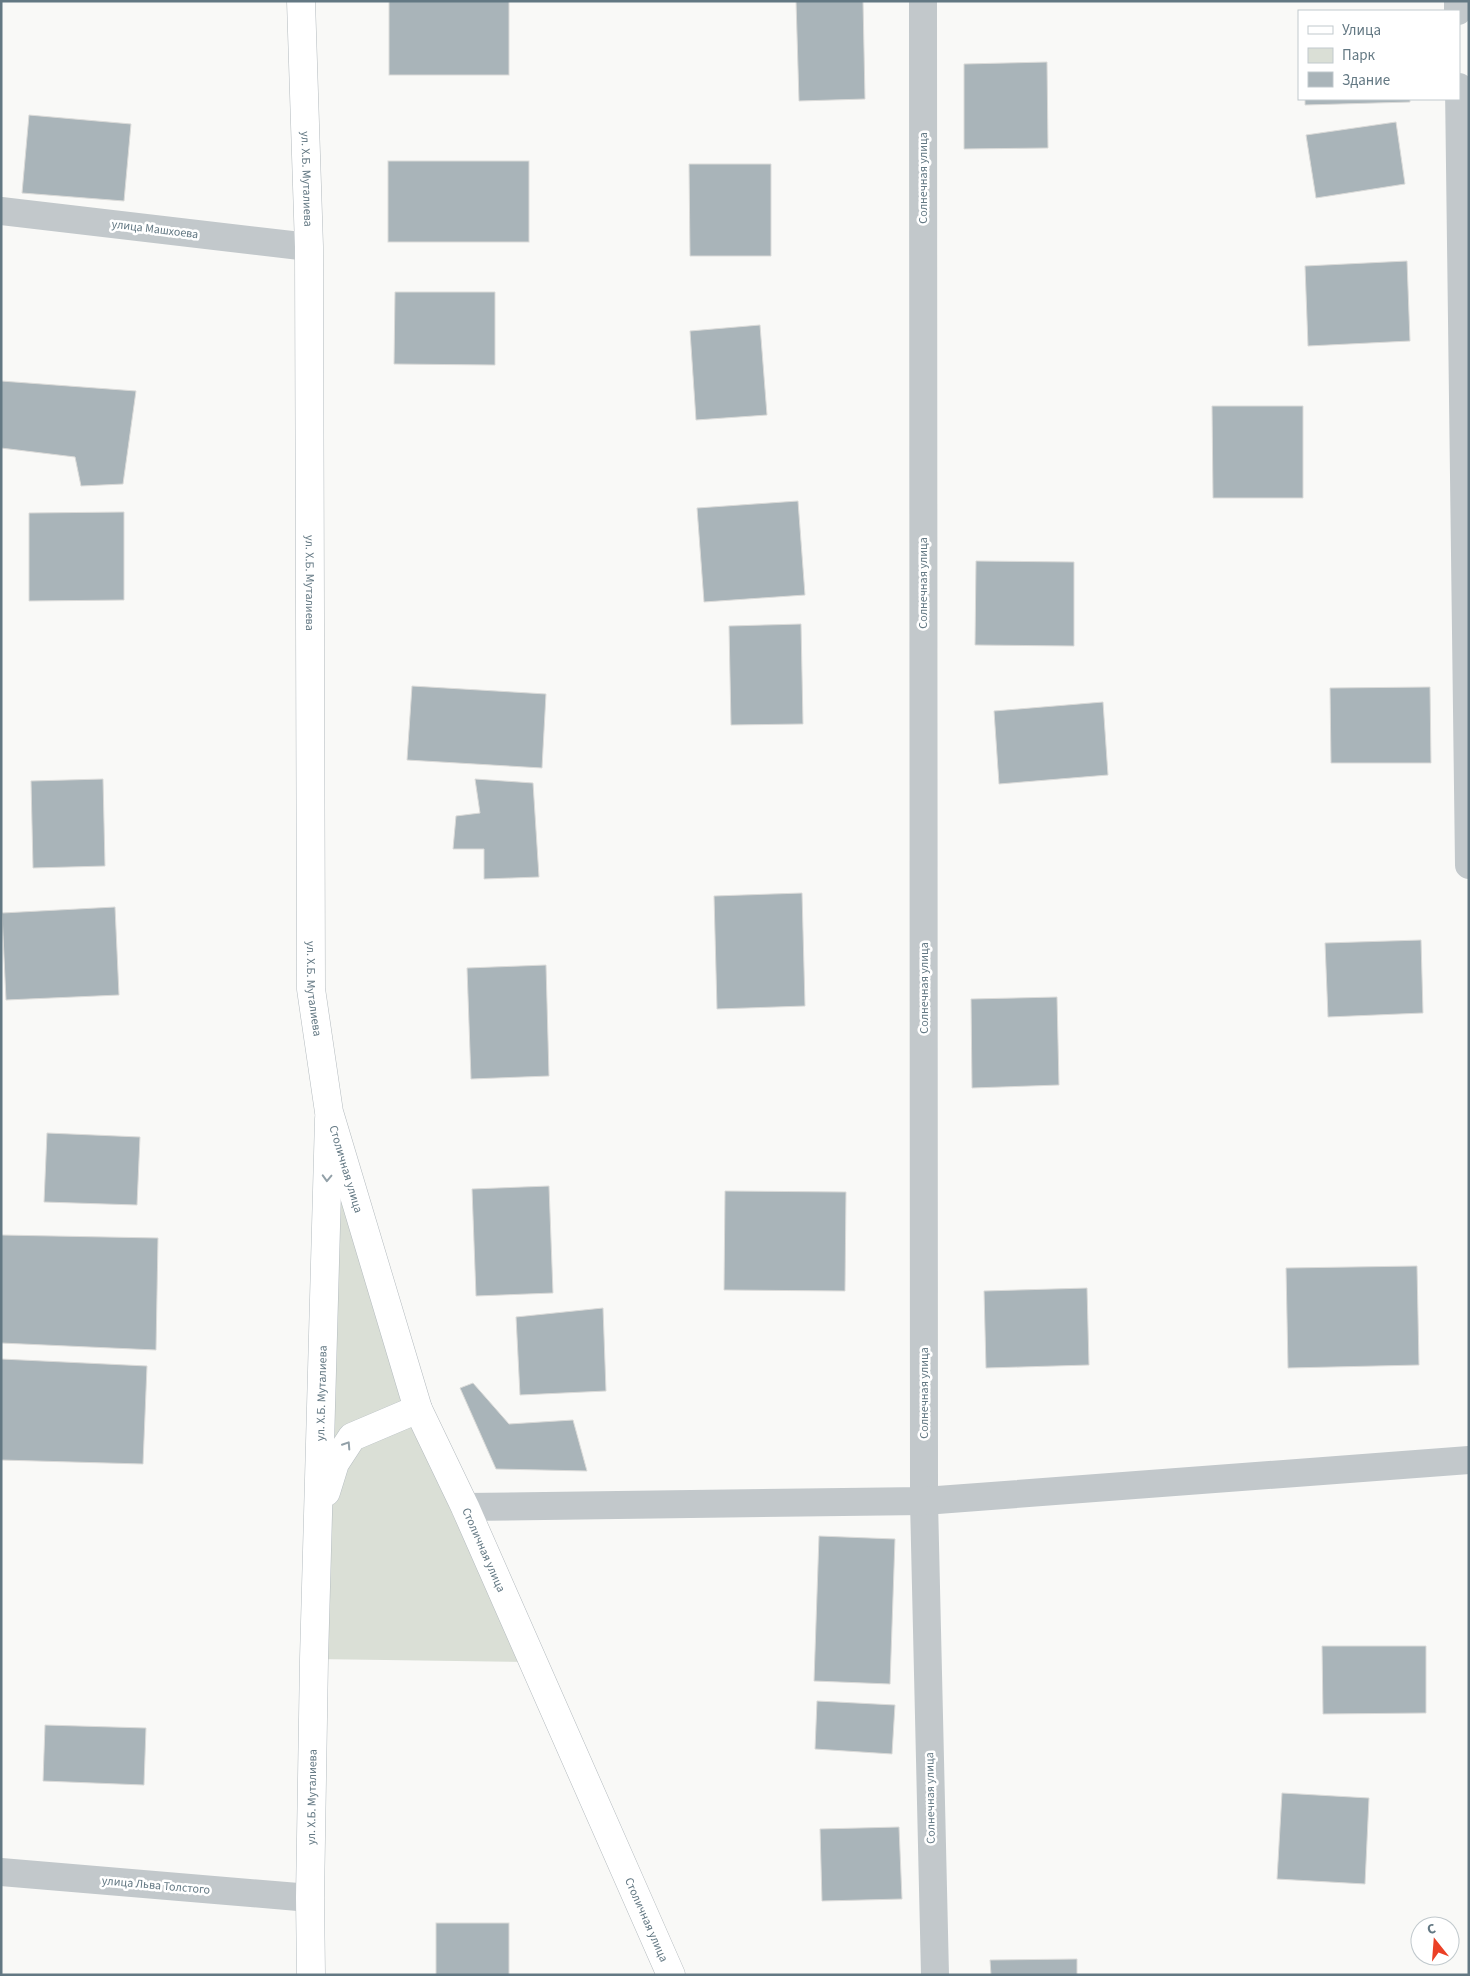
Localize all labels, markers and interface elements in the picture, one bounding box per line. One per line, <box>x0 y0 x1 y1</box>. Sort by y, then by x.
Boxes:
legend <box>1298 10 1460 100</box>
text: Улица <box>1342 20 1381 41</box>
text: Парк <box>1342 45 1376 66</box>
text: Здание <box>1342 70 1390 91</box>
street label: ул. Х.Б. Муталиева <box>296 131 316 227</box>
street label: Солнечная улица <box>915 132 932 224</box>
street label: улица Машхоева <box>111 216 199 243</box>
street label: ул. Х.Б. Муталиева <box>301 535 318 631</box>
street label: Солнечная улица <box>915 537 932 629</box>
street label: ул. Х.Б. Муталиева <box>302 941 326 1038</box>
street label: Солнечная улица <box>916 942 933 1034</box>
street label: Столичная улица <box>324 1123 367 1215</box>
one-way arrow <box>322 1174 333 1182</box>
street label: ул. Х.Б. Муталиева <box>312 1345 332 1441</box>
street label: Солнечная улица <box>916 1347 933 1439</box>
one-way arrow <box>341 1441 350 1450</box>
street label: Столичная улица <box>457 1505 509 1595</box>
street label: ул. Х.Б. Муталиева <box>303 1749 321 1845</box>
street label: Солнечная улица <box>921 1752 940 1844</box>
street label: улица Льва Толстого <box>101 1872 211 1899</box>
street label: Столичная улица <box>620 1875 672 1965</box>
north arrow <box>1410 1916 1460 1966</box>
text: С <box>1425 1919 1438 1940</box>

